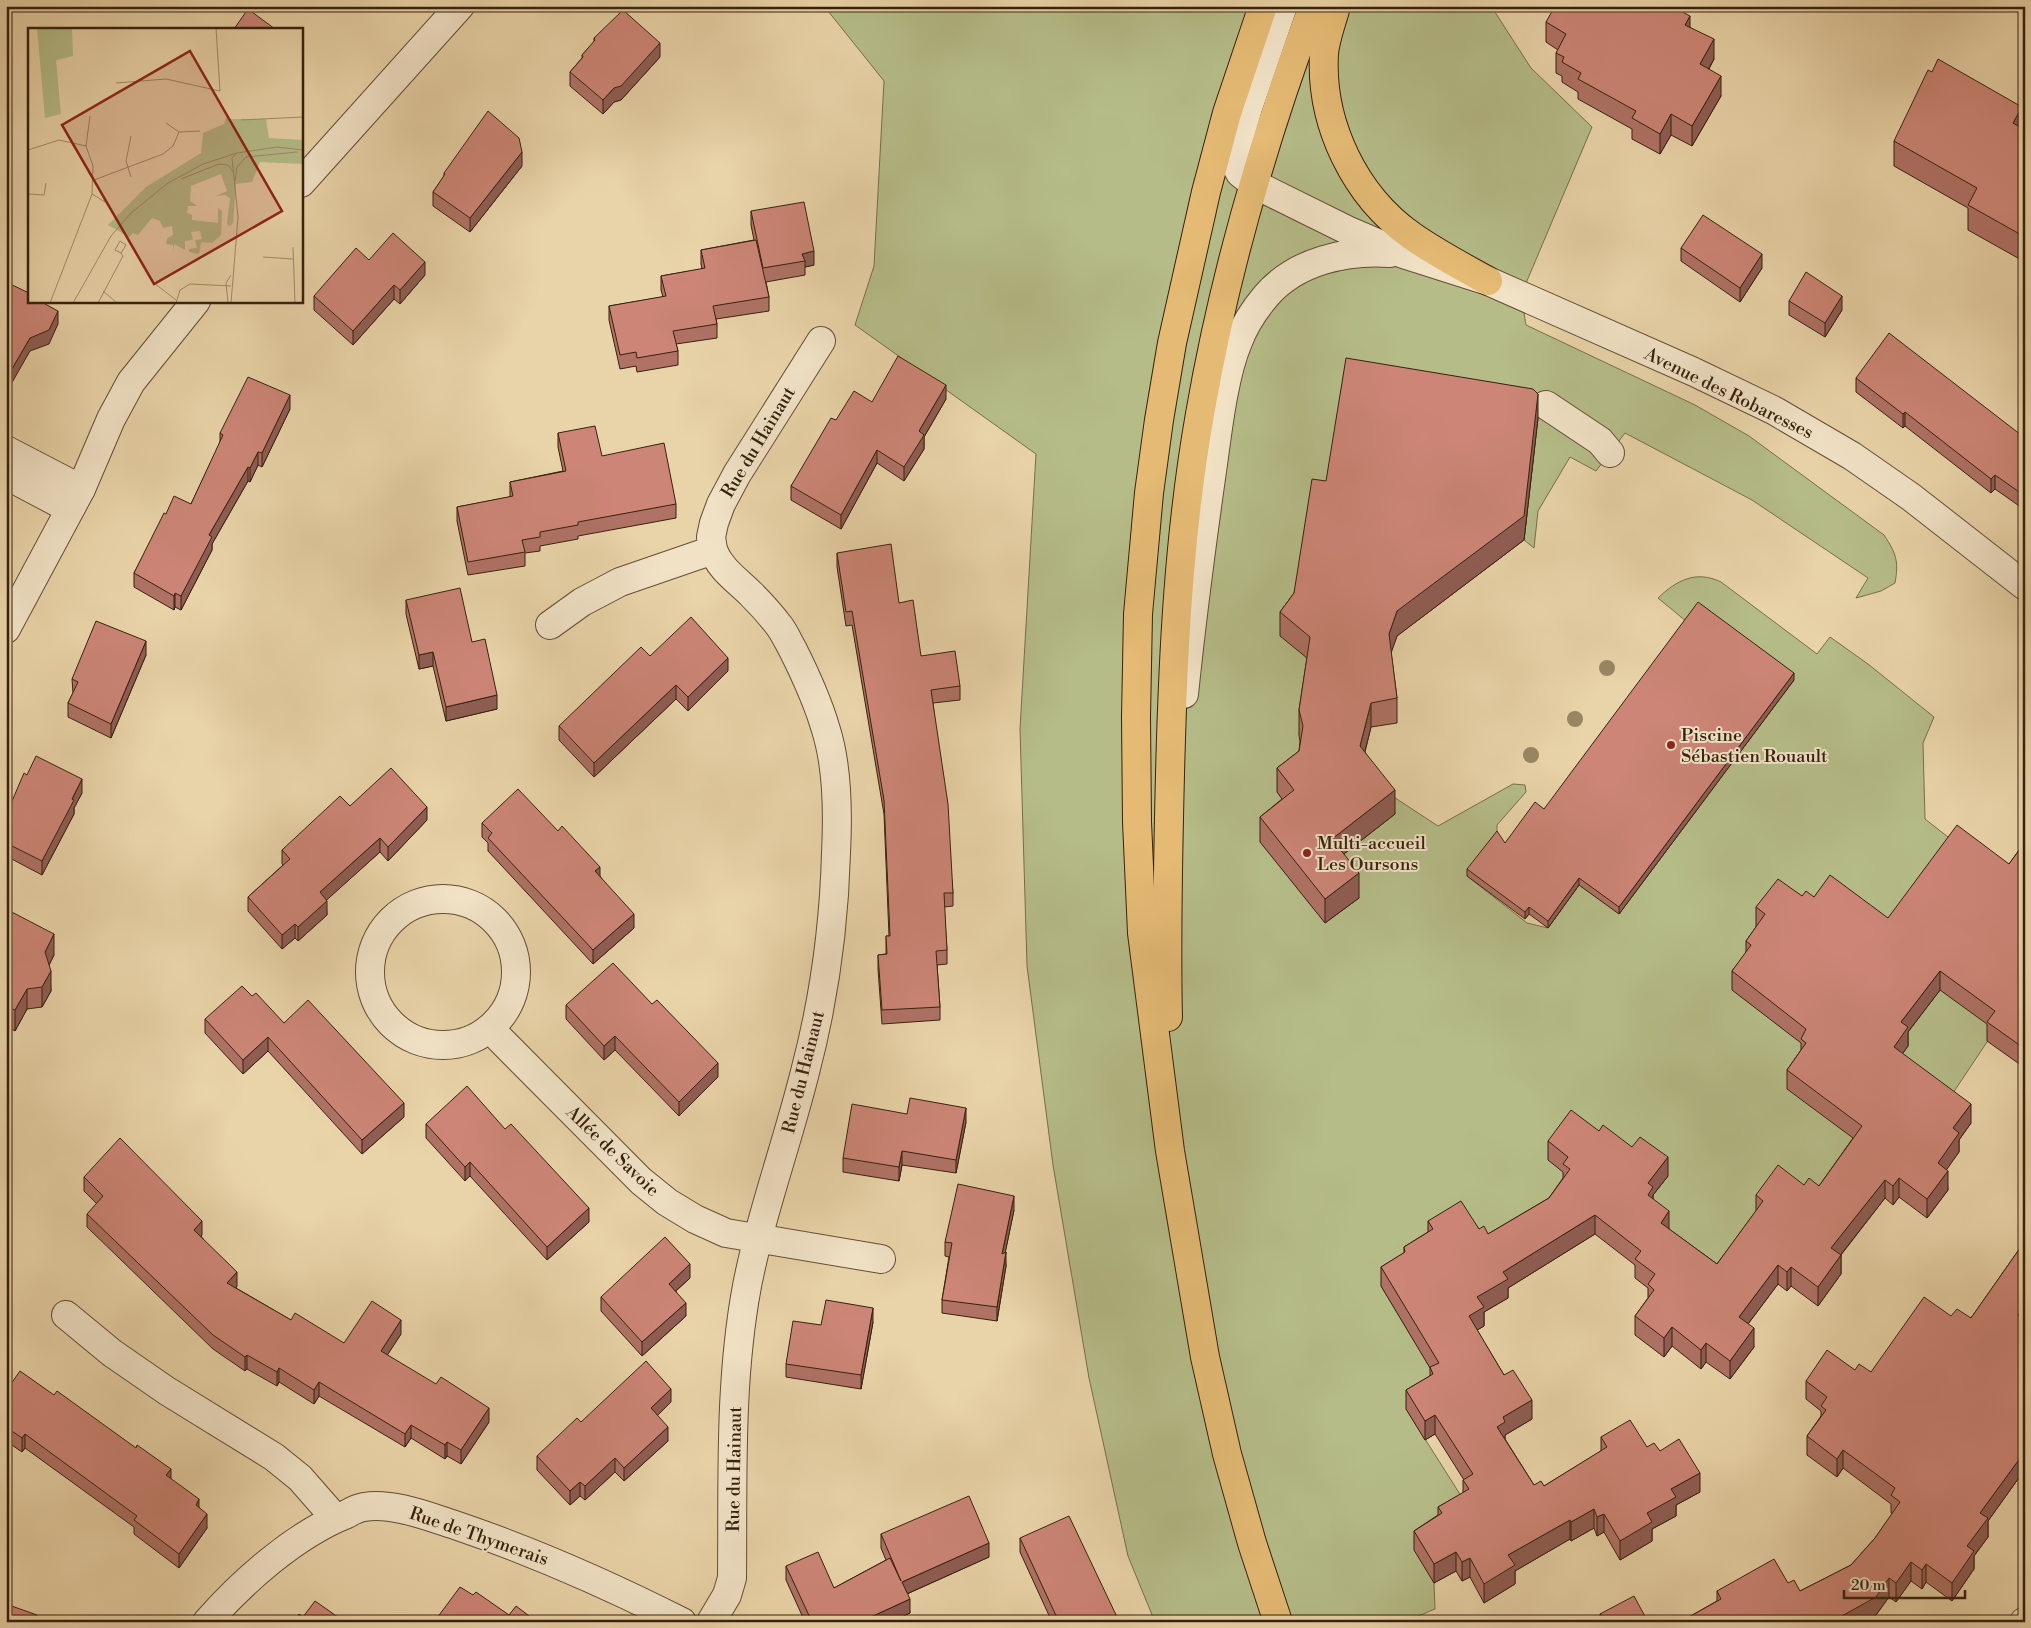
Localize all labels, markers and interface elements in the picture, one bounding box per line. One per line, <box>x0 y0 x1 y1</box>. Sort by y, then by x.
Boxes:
inset map <box>28 28 302 302</box>
street label: Avenue des Robaresses <box>1640 342 1817 444</box>
street label: Rue du Hainaut <box>716 382 801 502</box>
place label: Piscine Sébastien Rouault <box>1681 724 1828 768</box>
marker: Piscine Sébastien Rouault <box>1665 739 1677 751</box>
place label: Multi-accueil Les Oursons <box>1317 832 1426 876</box>
marker: Multi-accueil Les Oursons <box>1301 847 1313 859</box>
street label: Rue du Hainaut <box>777 1008 830 1136</box>
street label: Allée de Savoie <box>560 1100 664 1202</box>
street label: Rue du Hainaut <box>722 1405 747 1532</box>
street label: Rue de Thymerais <box>406 1502 552 1571</box>
scale bar <box>1844 1568 1965 1600</box>
text: 20 m <box>1851 1576 1886 1595</box>

